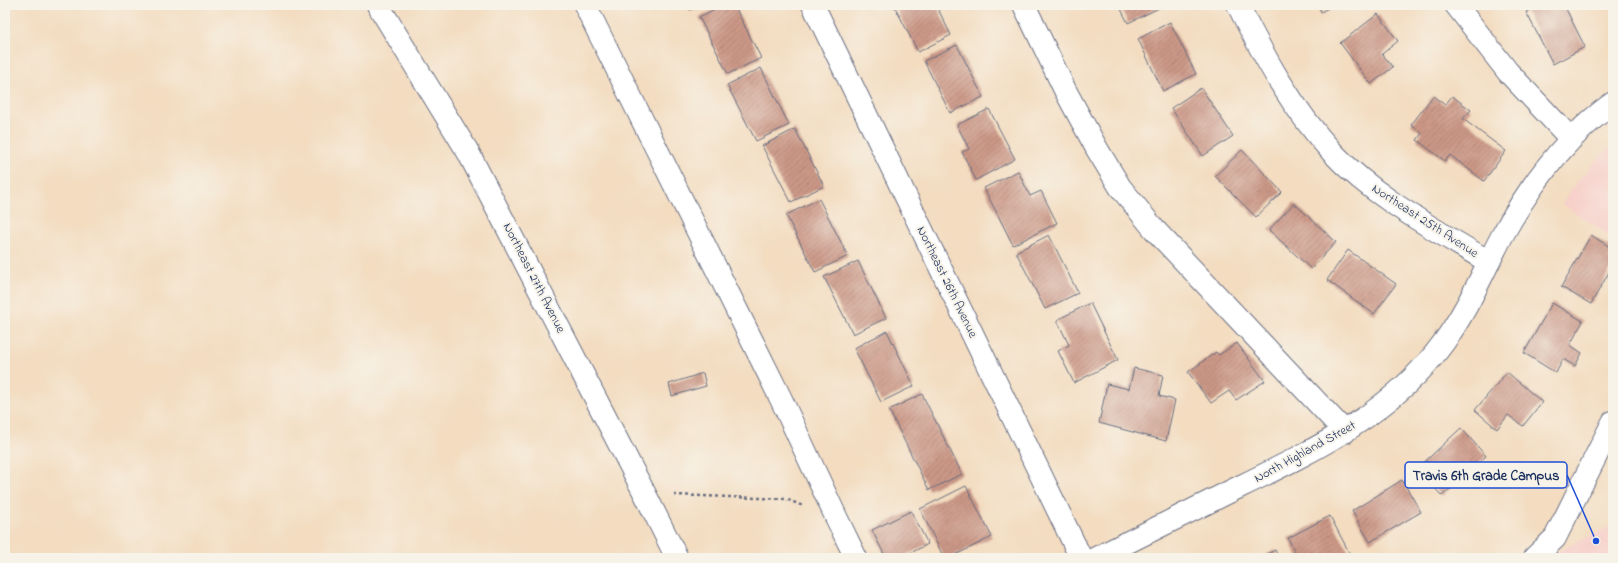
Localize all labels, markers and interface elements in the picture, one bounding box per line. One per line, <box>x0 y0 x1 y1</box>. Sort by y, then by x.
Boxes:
street label: Northeast 25th Avenue <box>1368 179 1482 263</box>
street label: Northeast 27th Avenue <box>498 219 570 337</box>
street label: Northeast 26th Avenue <box>912 223 982 341</box>
street label: North Highland Street <box>1251 416 1360 489</box>
callout: Travis 6th Grade Campus <box>1405 462 1567 488</box>
text: Travis 6th Grade Campus <box>1413 466 1559 487</box>

